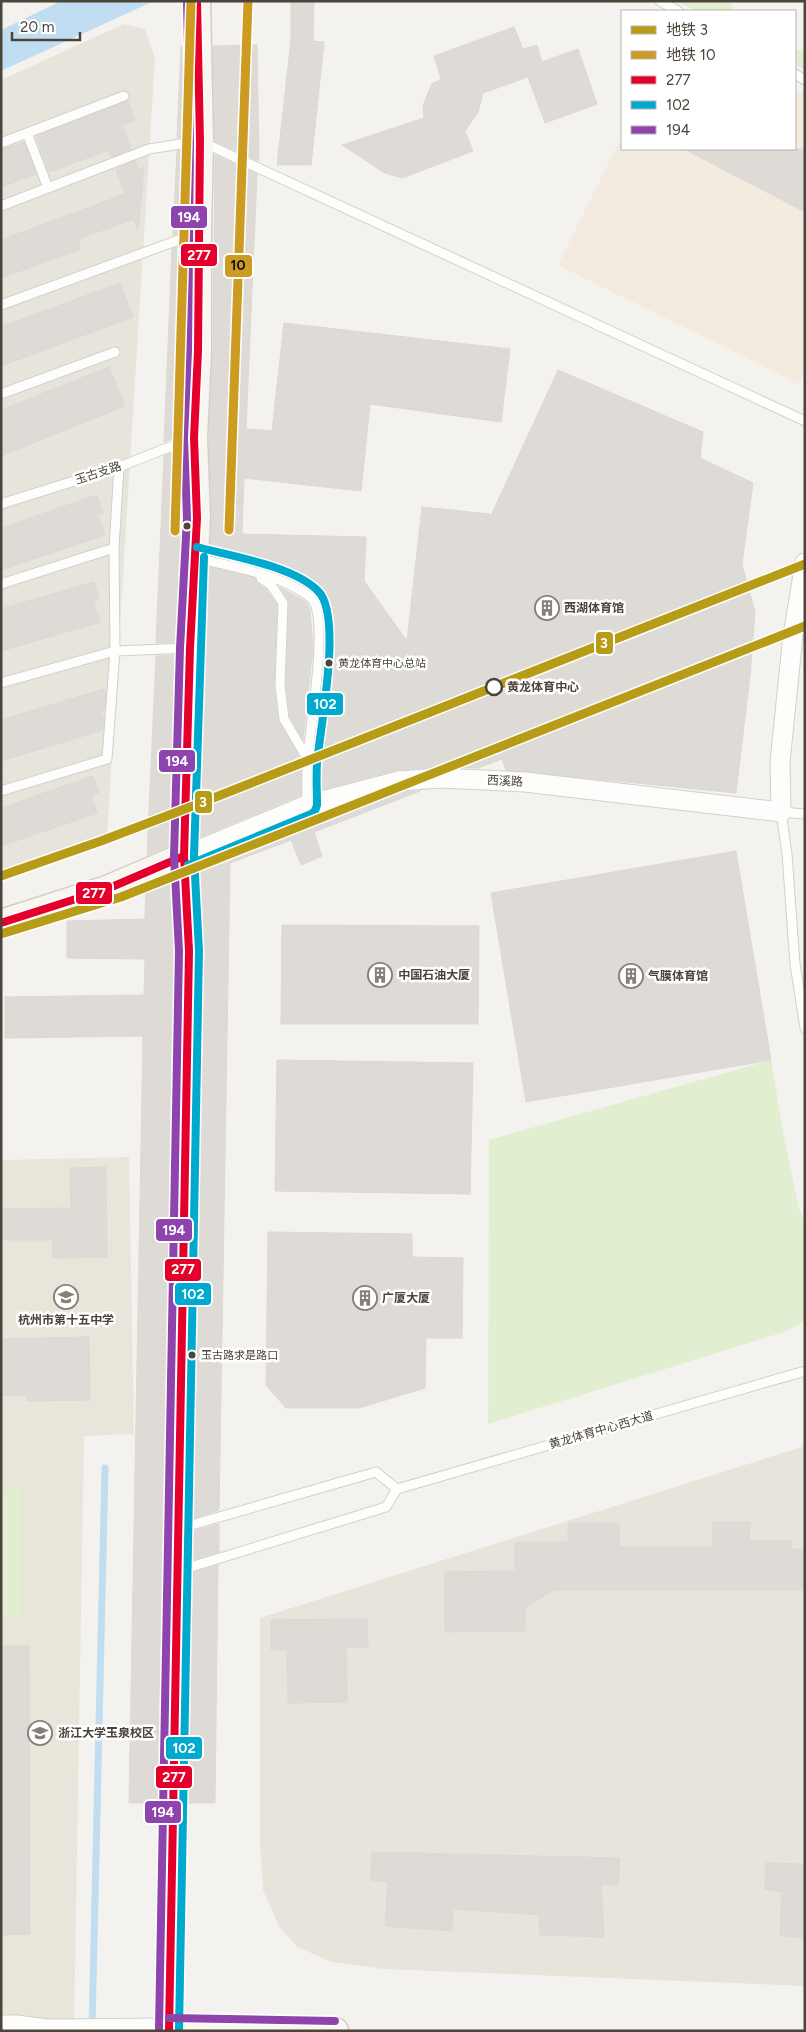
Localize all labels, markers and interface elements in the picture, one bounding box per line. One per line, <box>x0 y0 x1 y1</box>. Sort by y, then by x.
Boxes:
scale bar <box>12 10 80 42</box>
legend <box>621 10 796 150</box>
text: 20 m <box>20 18 54 36</box>
text: 地铁 3 <box>666 21 708 39</box>
text: 地铁 10 <box>666 46 716 64</box>
text: 277 <box>666 71 691 89</box>
text: 102 <box>666 96 690 114</box>
text: 194 <box>666 121 690 139</box>
line badge: 194 <box>170 205 208 229</box>
text: 194 <box>178 209 201 226</box>
line badge: 277 <box>180 243 218 267</box>
text: 277 <box>187 247 211 264</box>
line badge: 10 <box>224 254 253 278</box>
text: 10 <box>231 257 245 274</box>
street label: 玉古支路 <box>73 459 123 487</box>
unlabelled marker <box>182 521 192 531</box>
building icon: 西湖体育馆 <box>534 595 560 621</box>
place label: 西湖体育馆 <box>564 601 624 615</box>
line badge: 3 <box>595 631 614 655</box>
text: 3 <box>600 635 608 652</box>
place label: 黄龙体育中心总站 <box>338 657 426 670</box>
marker: 黄龙体育中心总站 <box>324 658 334 668</box>
marker: 黄龙体育中心 <box>485 678 503 696</box>
place label: 黄龙体育中心 <box>507 680 579 694</box>
line badge: 102 <box>306 692 344 716</box>
text: 102 <box>313 696 337 713</box>
line badge: 194 <box>158 749 196 773</box>
text: 194 <box>166 753 189 770</box>
street label: 西溪路 <box>487 773 523 789</box>
line badge: 3 <box>194 790 213 814</box>
text: 3 <box>199 794 207 811</box>
line badge: 277 <box>75 881 113 905</box>
text: 277 <box>82 885 106 902</box>
building icon: 中国石油大厦 <box>367 962 393 988</box>
building icon: 气膜体育馆 <box>618 963 644 989</box>
place label: 中国石油大厦 <box>398 968 470 982</box>
place label: 气膜体育馆 <box>648 969 708 983</box>
line badge: 194 <box>155 1218 193 1242</box>
text: 194 <box>163 1222 186 1239</box>
line badge: 277 <box>164 1258 202 1282</box>
text: 277 <box>171 1261 195 1278</box>
line badge: 102 <box>174 1282 212 1306</box>
school or university icon: 杭州市第十五中学 <box>53 1284 79 1310</box>
building icon: 广厦大厦 <box>352 1285 378 1311</box>
text: 102 <box>181 1286 205 1303</box>
place label: 广厦大厦 <box>382 1291 430 1305</box>
place label: 杭州市第十五中学 <box>18 1313 114 1327</box>
place label: 玉古路求是路口 <box>201 1349 278 1362</box>
marker: 玉古路求是路口 <box>187 1350 197 1360</box>
street label: 黄龙体育中心西大道 <box>547 1408 655 1452</box>
school or university icon: 浙江大学玉泉校区 <box>27 1720 53 1746</box>
place label: 浙江大学玉泉校区 <box>58 1726 154 1740</box>
line badge: 102 <box>165 1736 203 1760</box>
text: 102 <box>172 1740 196 1757</box>
line badge: 277 <box>155 1765 193 1789</box>
text: 277 <box>162 1769 186 1786</box>
line badge: 194 <box>144 1800 182 1824</box>
text: 194 <box>152 1804 175 1821</box>

